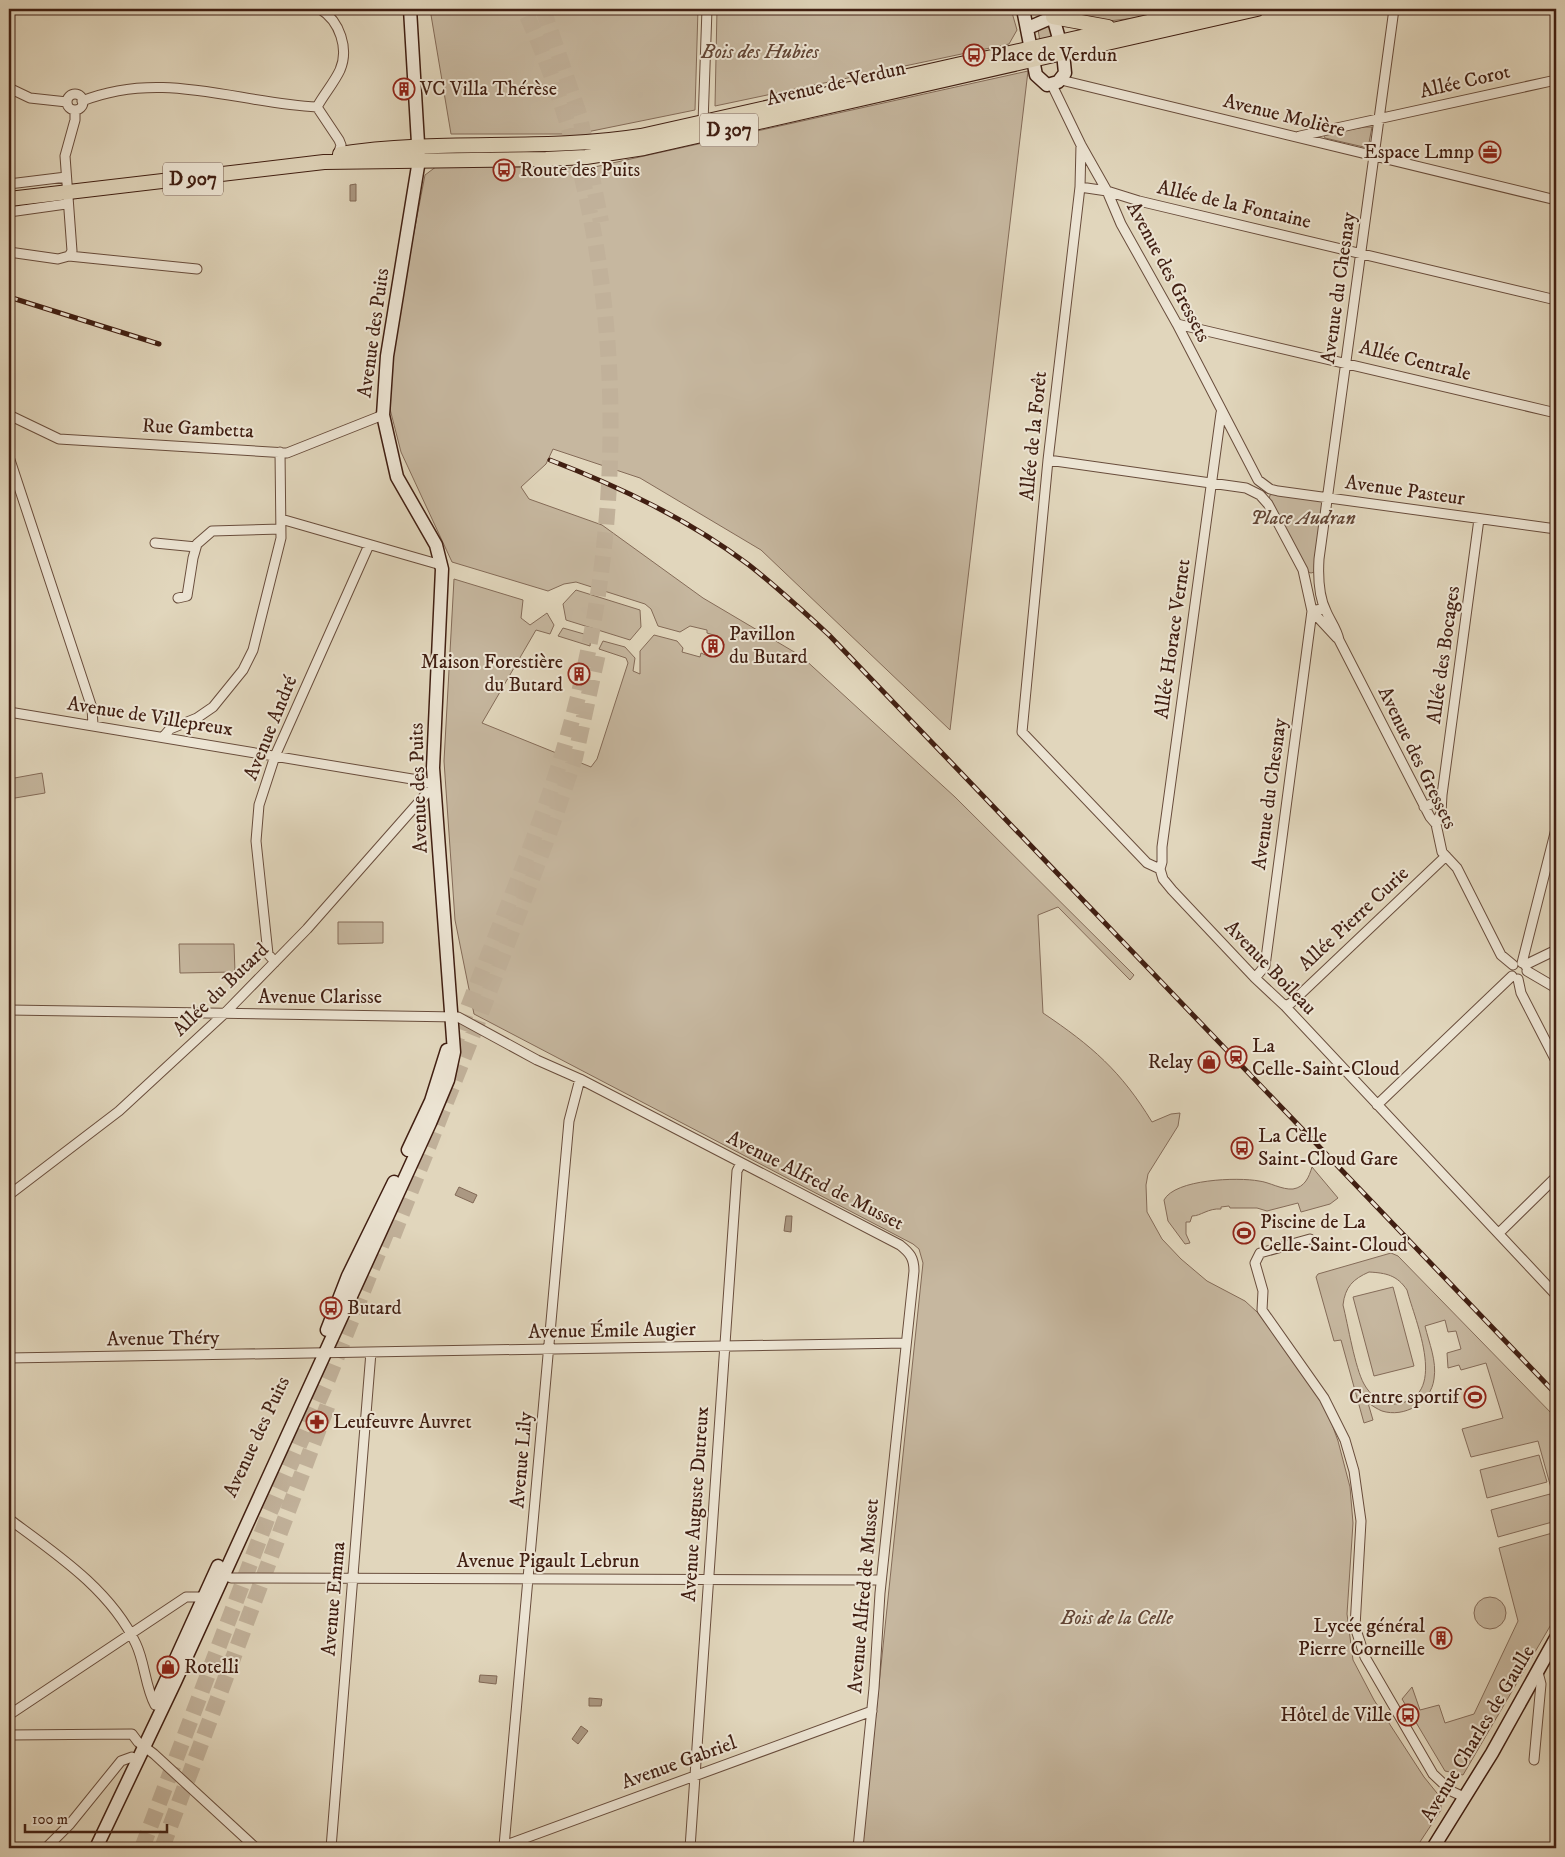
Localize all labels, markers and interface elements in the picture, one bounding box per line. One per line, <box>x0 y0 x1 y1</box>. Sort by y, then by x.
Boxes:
park label: Bois des Hubies <box>700 40 820 65</box>
bus stop icon: Place de Verdun <box>962 43 986 67</box>
place label: Place de Verdun <box>990 43 1118 68</box>
street label: Avenue de Verdun <box>764 56 908 112</box>
street label: Allée Corot <box>1417 59 1513 105</box>
building icon: VC Villa Thérèse <box>392 77 416 101</box>
place label: VC Villa Thérèse <box>419 77 557 102</box>
street label: Avenue Molière <box>1220 89 1348 143</box>
road number: D 307 <box>700 114 758 146</box>
place label: Espace Lmnp <box>1364 140 1474 165</box>
office icon: Espace Lmnp <box>1478 140 1502 164</box>
bus stop icon: Route des Puits <box>492 158 516 182</box>
place label: Route des Puits <box>520 158 641 183</box>
road number: D 907 <box>163 162 223 195</box>
street label: Allée de la Fontaine <box>1155 175 1313 235</box>
street label: Avenue des Gressets <box>1120 197 1216 347</box>
street label: Avenue du Chesnay <box>1316 210 1362 365</box>
street label: Avenue des Puits <box>353 266 396 399</box>
street label: Allée Centrale <box>1357 335 1473 387</box>
street label: Allée de la Forêt <box>1015 370 1053 502</box>
street label: Rue Gambetta <box>141 414 255 444</box>
street label: Avenue Pasteur <box>1344 470 1467 512</box>
park label: Place Audran <box>1250 506 1356 531</box>
street label: Allée Horace Vernet <box>1149 557 1197 721</box>
street label: Allée des Bocages <box>1422 584 1466 726</box>
place label: Pavillon du Butard <box>729 622 808 670</box>
building icon: Pavillon du Butard <box>701 634 725 658</box>
place label: Maison Forestière du Butard <box>421 650 563 698</box>
building icon: Maison Forestière du Butard <box>567 662 591 686</box>
street label: Avenue André <box>239 671 304 784</box>
street label: Avenue des Gressets <box>1372 683 1462 834</box>
street label: Avenue de Villepreux <box>65 692 235 742</box>
street label: Avenue du Chesnay <box>1247 716 1293 871</box>
street label: Avenue des Puits <box>404 722 434 854</box>
street label: Allée Pierre Curie <box>1294 861 1414 977</box>
street label: Avenue Boileau <box>1219 915 1321 1021</box>
street label: Allée du Butard <box>168 938 274 1042</box>
street label: Avenue Clarisse <box>258 985 382 1010</box>
place label: La Celle-Saint-Cloud <box>1252 1034 1400 1082</box>
station icon: La Celle-Saint-Cloud <box>1224 1045 1248 1069</box>
place label: Relay <box>1148 1050 1194 1075</box>
shop icon: Relay <box>1197 1050 1221 1074</box>
place label: La Celle Saint-Cloud Gare <box>1258 1124 1398 1172</box>
street label: Avenue Alfred de Musset <box>722 1126 908 1236</box>
bus stop icon: La Celle Saint-Cloud Gare <box>1230 1136 1254 1160</box>
place label: Piscine de La Celle-Saint-Cloud <box>1260 1210 1408 1258</box>
sports icon: Piscine de La Celle-Saint-Cloud <box>1232 1221 1256 1245</box>
bus stop icon: Butard <box>319 1296 343 1320</box>
place label: Butard <box>347 1296 402 1321</box>
street label: Avenue Émile Augier <box>528 1317 697 1345</box>
street label: Avenue Théry <box>106 1326 220 1352</box>
street label: Avenue des Puits <box>218 1372 296 1501</box>
place label: Centre sportif <box>1349 1385 1463 1410</box>
sports icon: Centre sportif <box>1463 1385 1487 1409</box>
street label: Avenue Auguste Dutreux <box>677 1405 715 1602</box>
pharmacy icon: Leufeuvre Auvret <box>305 1410 329 1434</box>
place label: Leufeuvre Auvret <box>333 1410 472 1435</box>
street label: Avenue Lily <box>505 1410 539 1509</box>
street label: Avenue Alfred de Musset <box>843 1498 885 1694</box>
street label: Avenue Emma <box>317 1540 351 1657</box>
street label: Avenue Pigault Lebrun <box>457 1549 640 1574</box>
park label: Bois de la Celle <box>1060 1606 1174 1631</box>
place label: Lycée général Pierre Corneille <box>1298 1614 1425 1662</box>
building icon: Lycée général Pierre Corneille <box>1429 1626 1453 1650</box>
street label: Avenue Charles de Gaulle <box>1415 1641 1541 1827</box>
shop icon: Rotelli <box>156 1655 180 1679</box>
place label: Rotelli <box>184 1655 239 1680</box>
place label: Hôtel de Ville <box>1280 1703 1392 1728</box>
bus stop icon: Hôtel de Ville <box>1396 1703 1420 1727</box>
street label: Avenue Gabriel <box>618 1731 740 1795</box>
scale bar <box>25 1802 168 1834</box>
text: 100 m <box>32 1810 68 1829</box>

